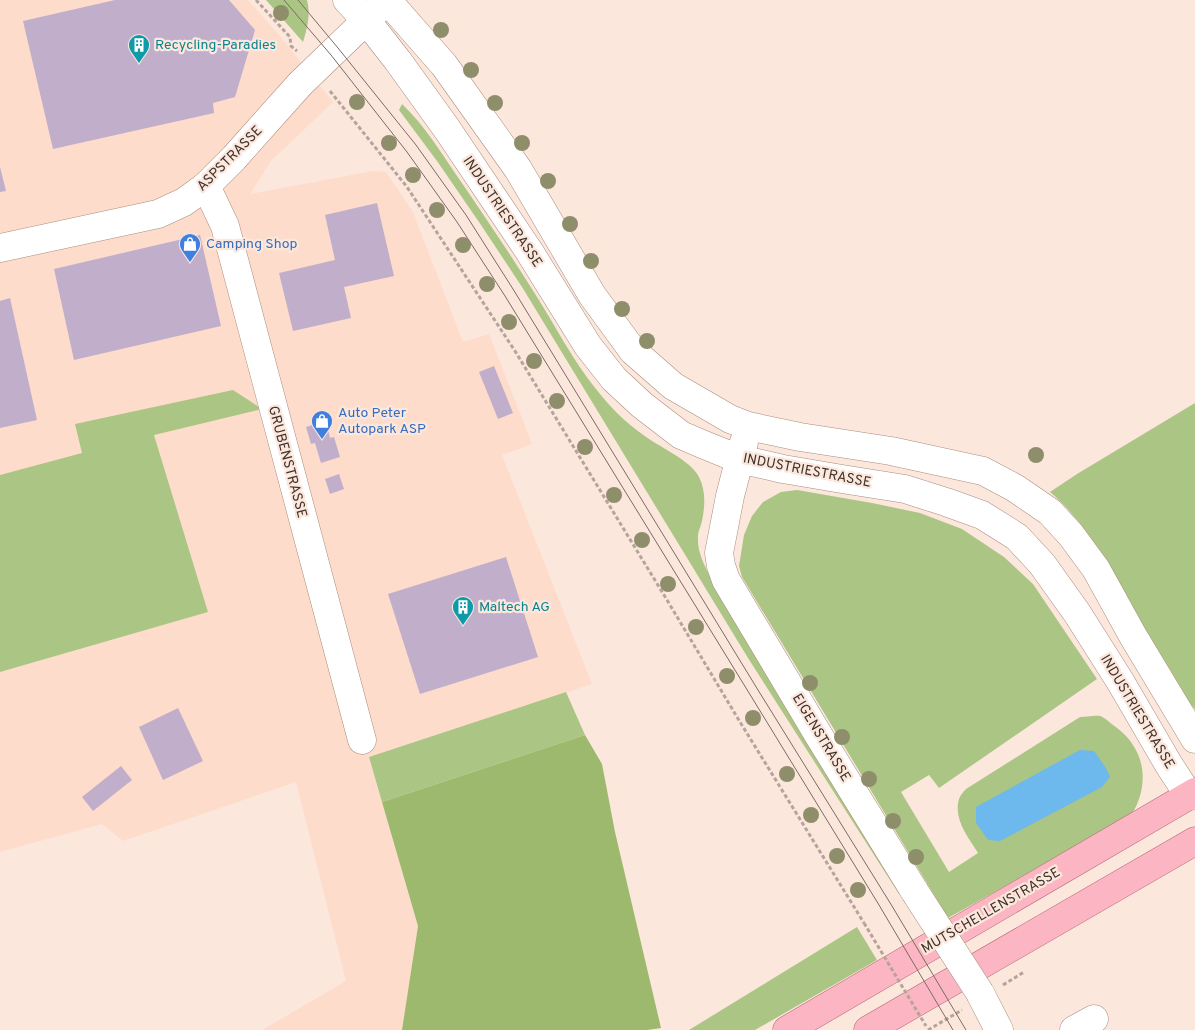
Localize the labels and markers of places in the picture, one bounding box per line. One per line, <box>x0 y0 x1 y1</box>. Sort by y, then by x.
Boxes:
building icon: Recycling-Paradies <box>127 33 151 64</box>
place label: Recycling-Paradies <box>155 37 276 54</box>
shop icon: Camping Shop <box>178 232 202 263</box>
place label: Camping Shop <box>206 236 298 253</box>
place label: Auto Peter Autopark ASP <box>338 405 426 438</box>
shop icon: Auto Peter Autopark ASP <box>310 409 334 440</box>
building icon: Maltech AG <box>451 595 475 626</box>
place label: Maltech AG <box>479 599 550 616</box>

